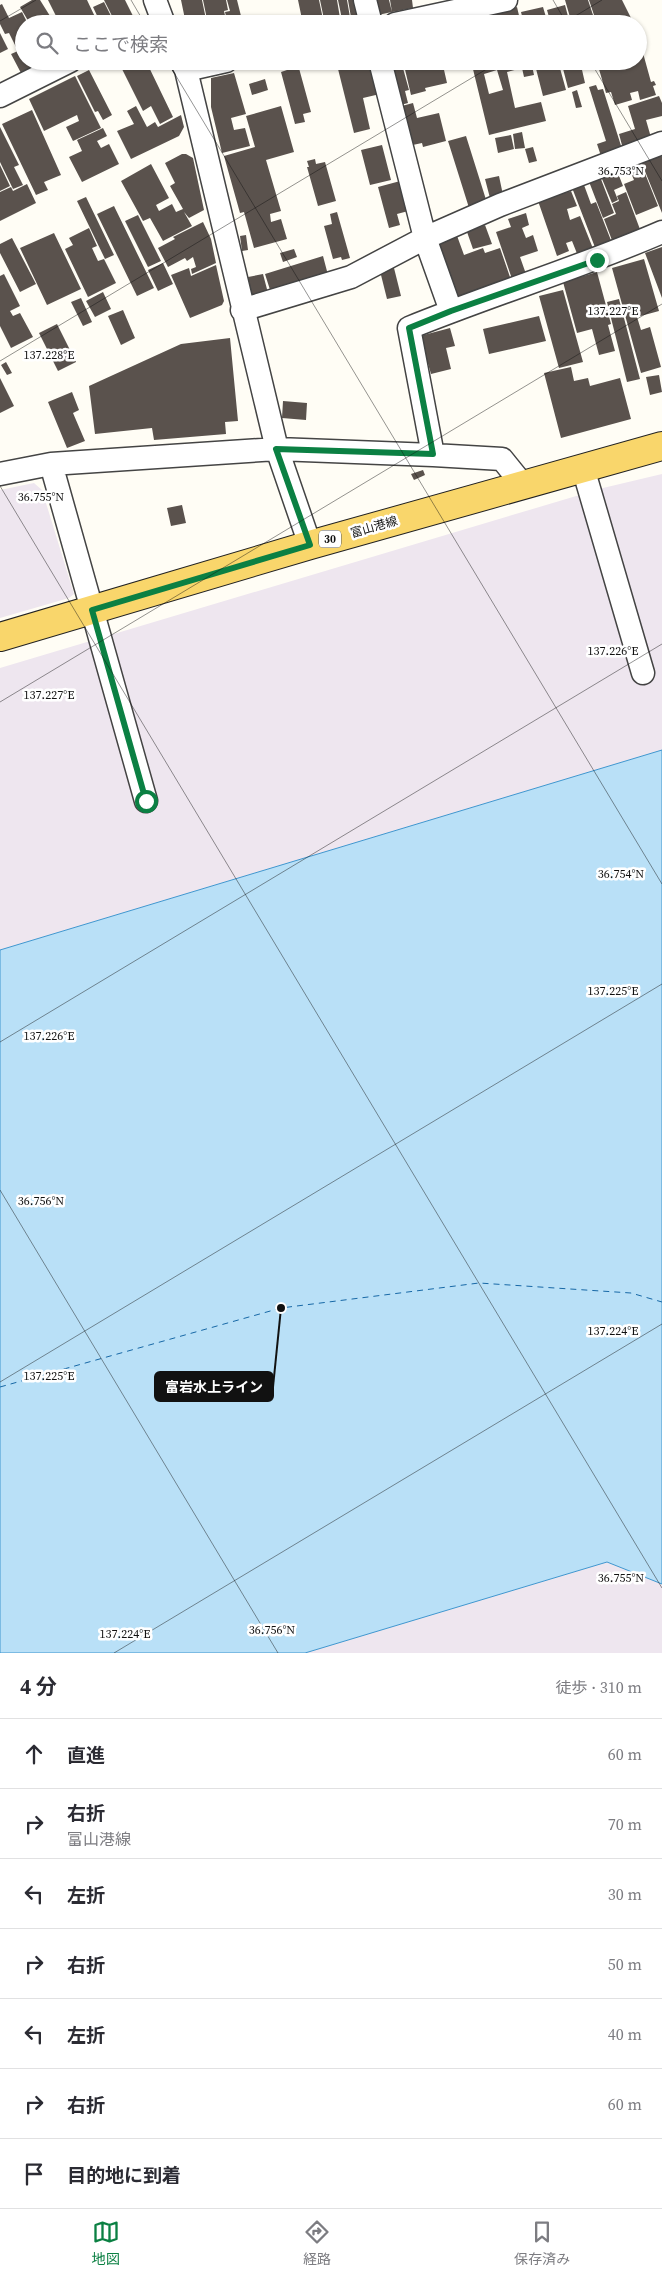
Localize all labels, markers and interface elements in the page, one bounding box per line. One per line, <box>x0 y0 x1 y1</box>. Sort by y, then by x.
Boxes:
search box <box>15 15 647 70</box>
icon: search <box>33 29 61 57</box>
text: ここで検索 <box>73 31 168 57</box>
text: 36.753°N <box>598 163 644 179</box>
route end <box>586 249 609 272</box>
text: 137.227°E <box>588 303 638 319</box>
text: 137.228°E <box>24 347 74 363</box>
text: 36.755°N <box>18 489 64 505</box>
street label: 富山港線 <box>349 513 399 541</box>
road number: 30 <box>319 530 341 548</box>
text: 137.226°E <box>588 643 638 659</box>
text: 137.227°E <box>24 687 74 703</box>
route start <box>135 790 158 813</box>
text: 36.754°N <box>598 866 644 882</box>
text: 137.225°E <box>588 983 638 999</box>
text: 137.226°E <box>24 1028 74 1044</box>
text: 36.756°N <box>18 1193 64 1209</box>
text: 137.224°E <box>588 1323 638 1339</box>
text: 137.225°E <box>24 1368 74 1384</box>
callout: 富岩水上ライン <box>155 1372 273 1401</box>
text: 富岩水上ライン <box>165 1377 263 1397</box>
text: 36.755°N <box>598 1570 644 1586</box>
text: 36.756°N <box>249 1622 295 1638</box>
text: 137.224°E <box>100 1626 150 1642</box>
text: 4 分 <box>20 1672 57 1701</box>
text: 徒歩 · 310 m <box>556 1676 642 1698</box>
icon: ahead <box>20 1740 48 1768</box>
text: 直進 <box>67 1742 105 1768</box>
text: 60 m <box>608 1743 642 1765</box>
text: 右折 <box>67 1800 105 1826</box>
icon: right <box>20 1810 48 1838</box>
text: 70 m <box>608 1813 642 1835</box>
text: 富山港線 <box>67 1828 131 1850</box>
icon: left <box>20 1880 48 1908</box>
text: 左折 <box>67 1882 105 1908</box>
text: 30 m <box>608 1883 642 1905</box>
icon: right <box>20 1950 48 1978</box>
text: 右折 <box>67 1952 105 1978</box>
text: 50 m <box>608 1953 642 1975</box>
icon: left <box>20 2020 48 2048</box>
text: 左折 <box>67 2022 105 2048</box>
text: 40 m <box>608 2023 642 2045</box>
icon: right <box>20 2090 48 2118</box>
text: 右折 <box>67 2092 105 2118</box>
text: 60 m <box>608 2093 642 2115</box>
icon: arrive <box>20 2160 48 2188</box>
text: 目的地に到着 <box>67 2162 181 2188</box>
tab: 地図 <box>92 2218 120 2269</box>
tab: 経路 <box>303 2218 331 2269</box>
tab: 保存済み <box>514 2218 570 2269</box>

